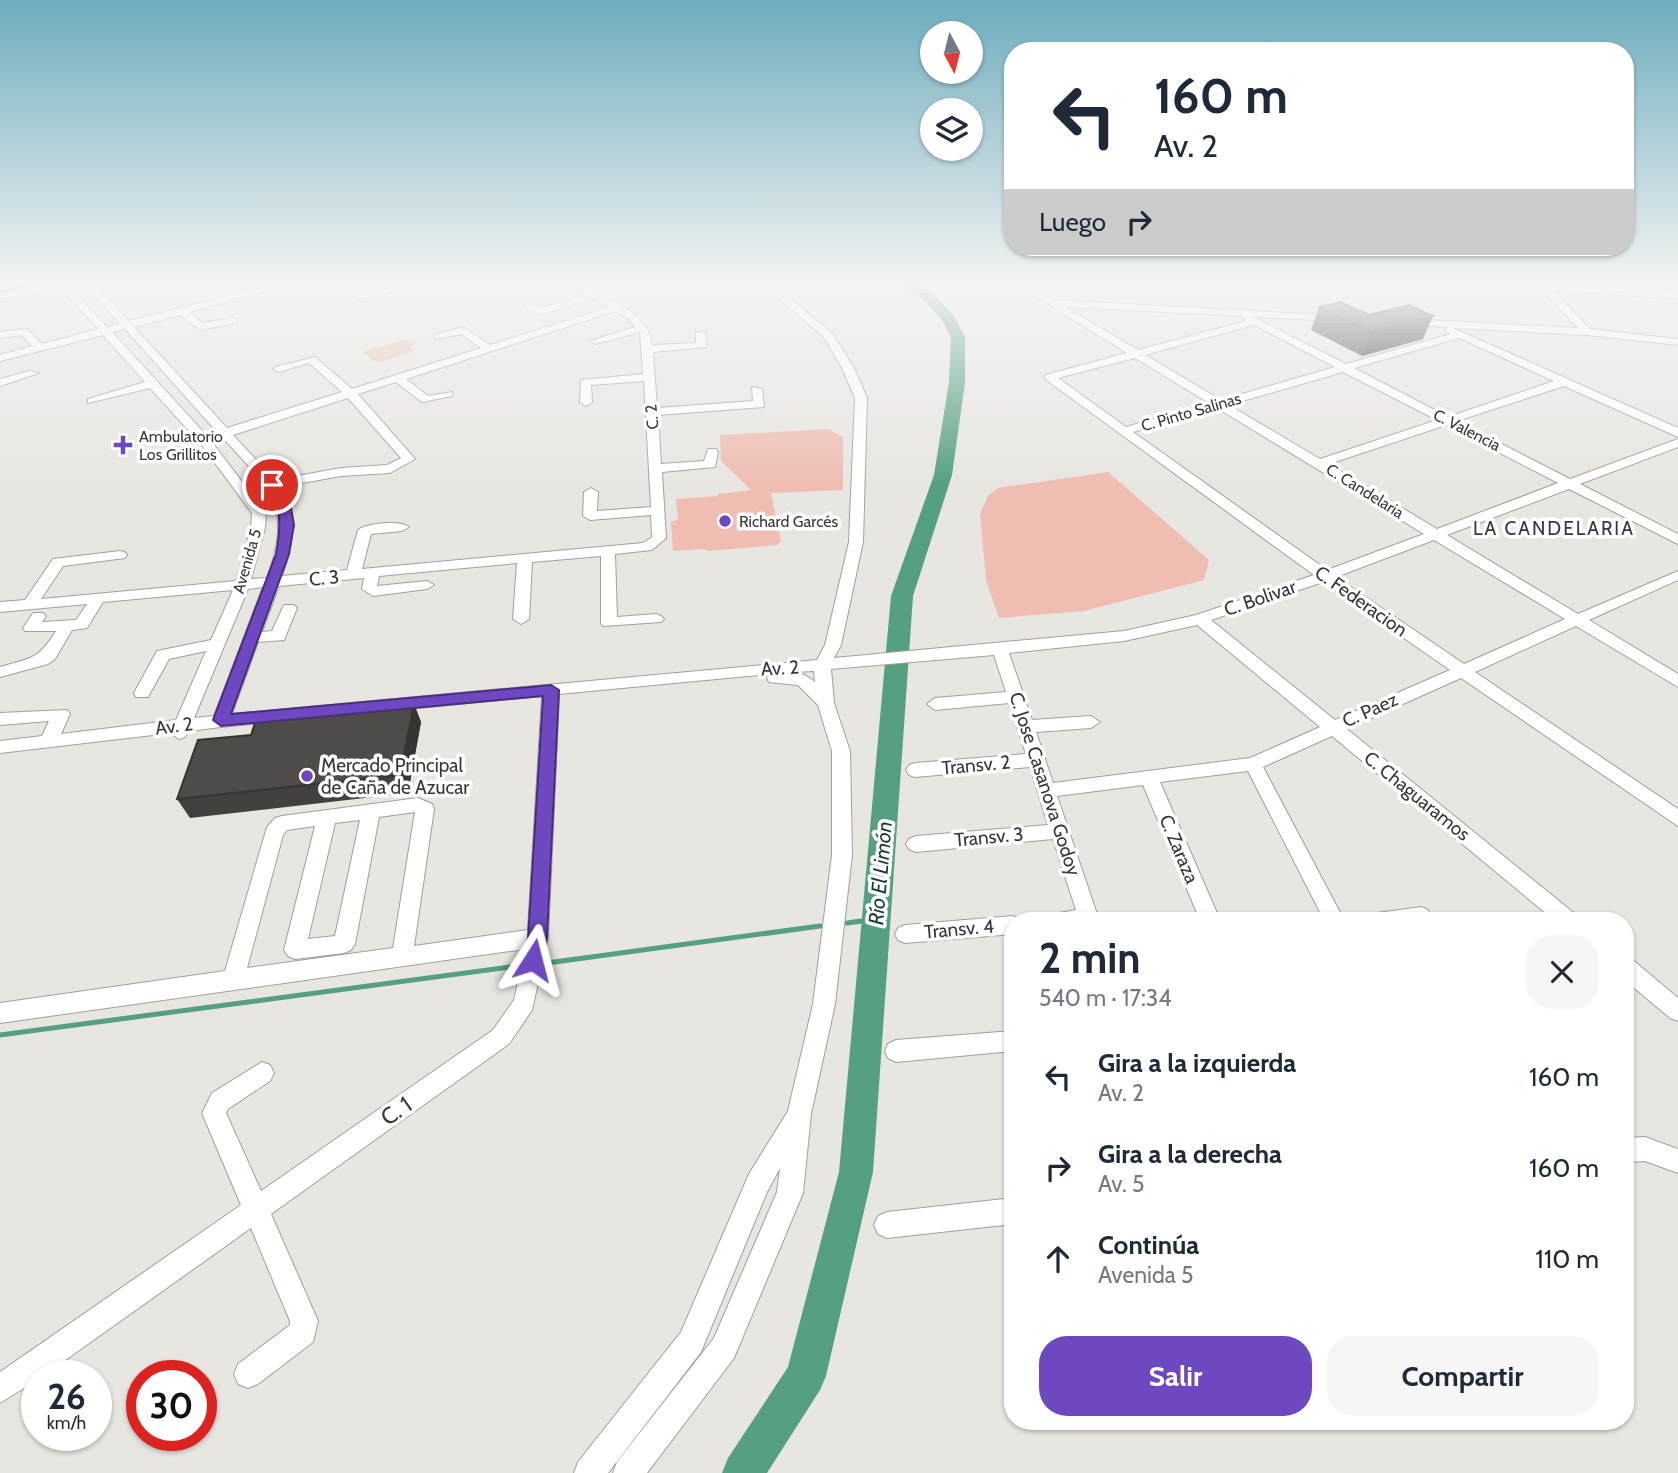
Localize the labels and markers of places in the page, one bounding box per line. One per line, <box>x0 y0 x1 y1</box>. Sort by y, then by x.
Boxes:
place label: Ambulatorio Los Grillitos <box>139 427 223 464</box>
marker: Ambulatorio Los Grillitos <box>113 435 133 455</box>
pin <box>242 455 302 515</box>
place label: Richard Garcés <box>739 512 838 531</box>
marker: Richard Garcés <box>717 513 733 529</box>
place label: Mercado Principal de Caña de Azucar <box>321 754 469 799</box>
marker: Mercado Principal de Caña de Azucar <box>299 768 315 784</box>

